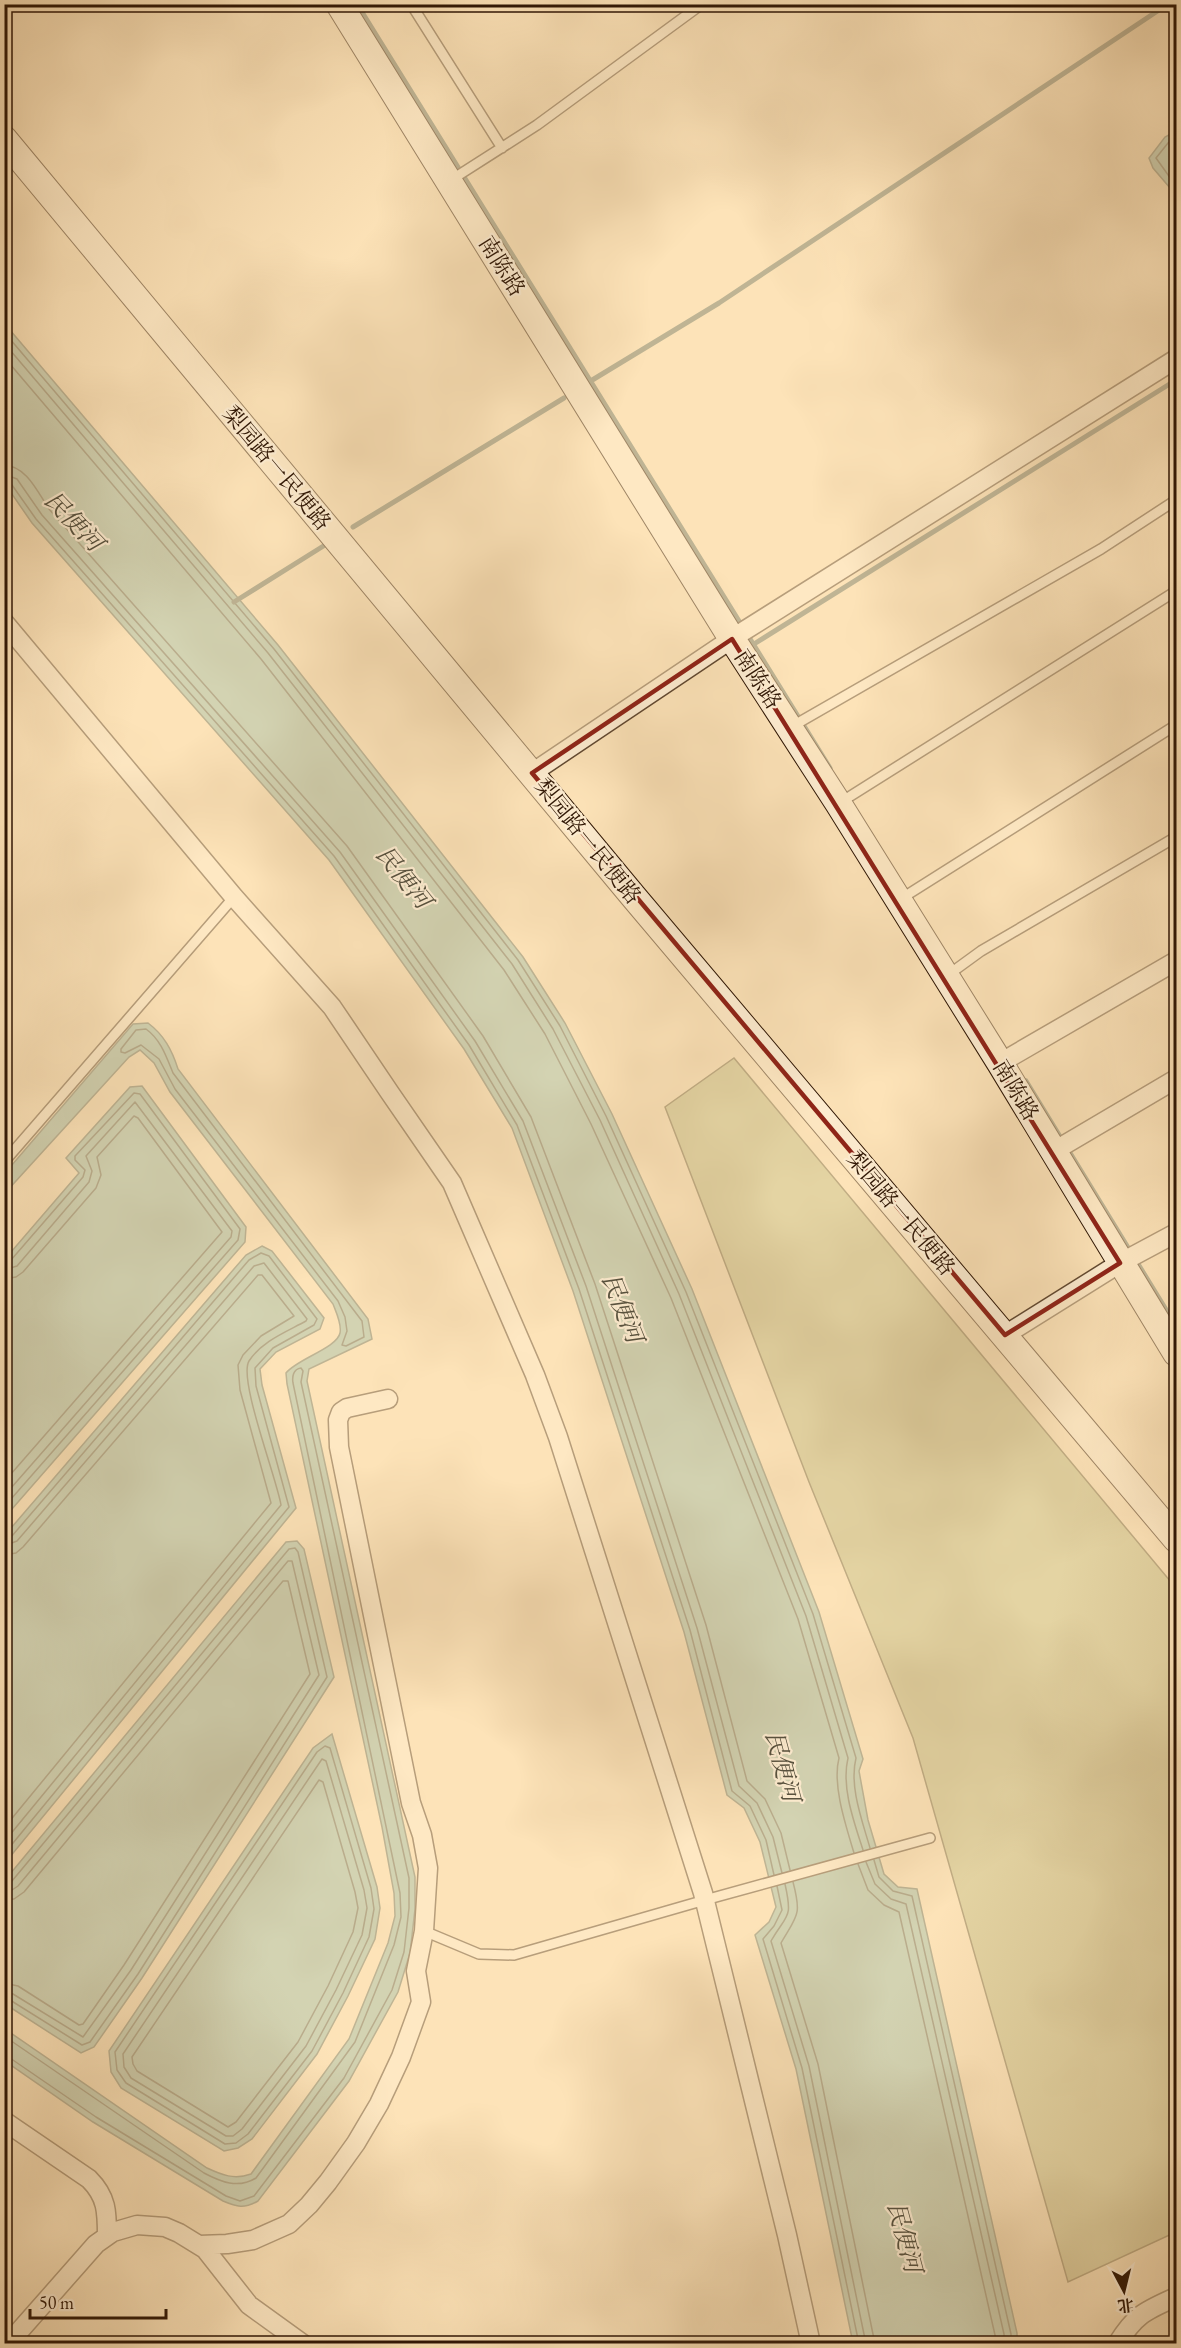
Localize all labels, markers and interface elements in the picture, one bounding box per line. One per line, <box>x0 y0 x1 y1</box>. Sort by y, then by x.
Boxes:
street label: 南陈路 <box>472 230 532 302</box>
street label: 梨园路一民便路 <box>216 400 338 536</box>
water label: 民便河 <box>38 484 113 561</box>
street label: 南陈路 <box>728 643 788 715</box>
street label: 梨园路一民便路 <box>528 772 648 910</box>
water label: 民便河 <box>369 839 441 918</box>
street label: 南陈路 <box>987 1054 1045 1126</box>
street label: 梨园路一民便路 <box>840 1145 962 1281</box>
water label: 民便河 <box>595 1269 652 1351</box>
water label: 民便河 <box>759 1727 808 1809</box>
water label: 民便河 <box>881 2198 930 2280</box>
north arrow <box>1094 2261 1154 2321</box>
scale bar <box>30 2282 166 2320</box>
text: 50 m <box>39 2291 74 2314</box>
text: 北 <box>1117 2294 1135 2317</box>

